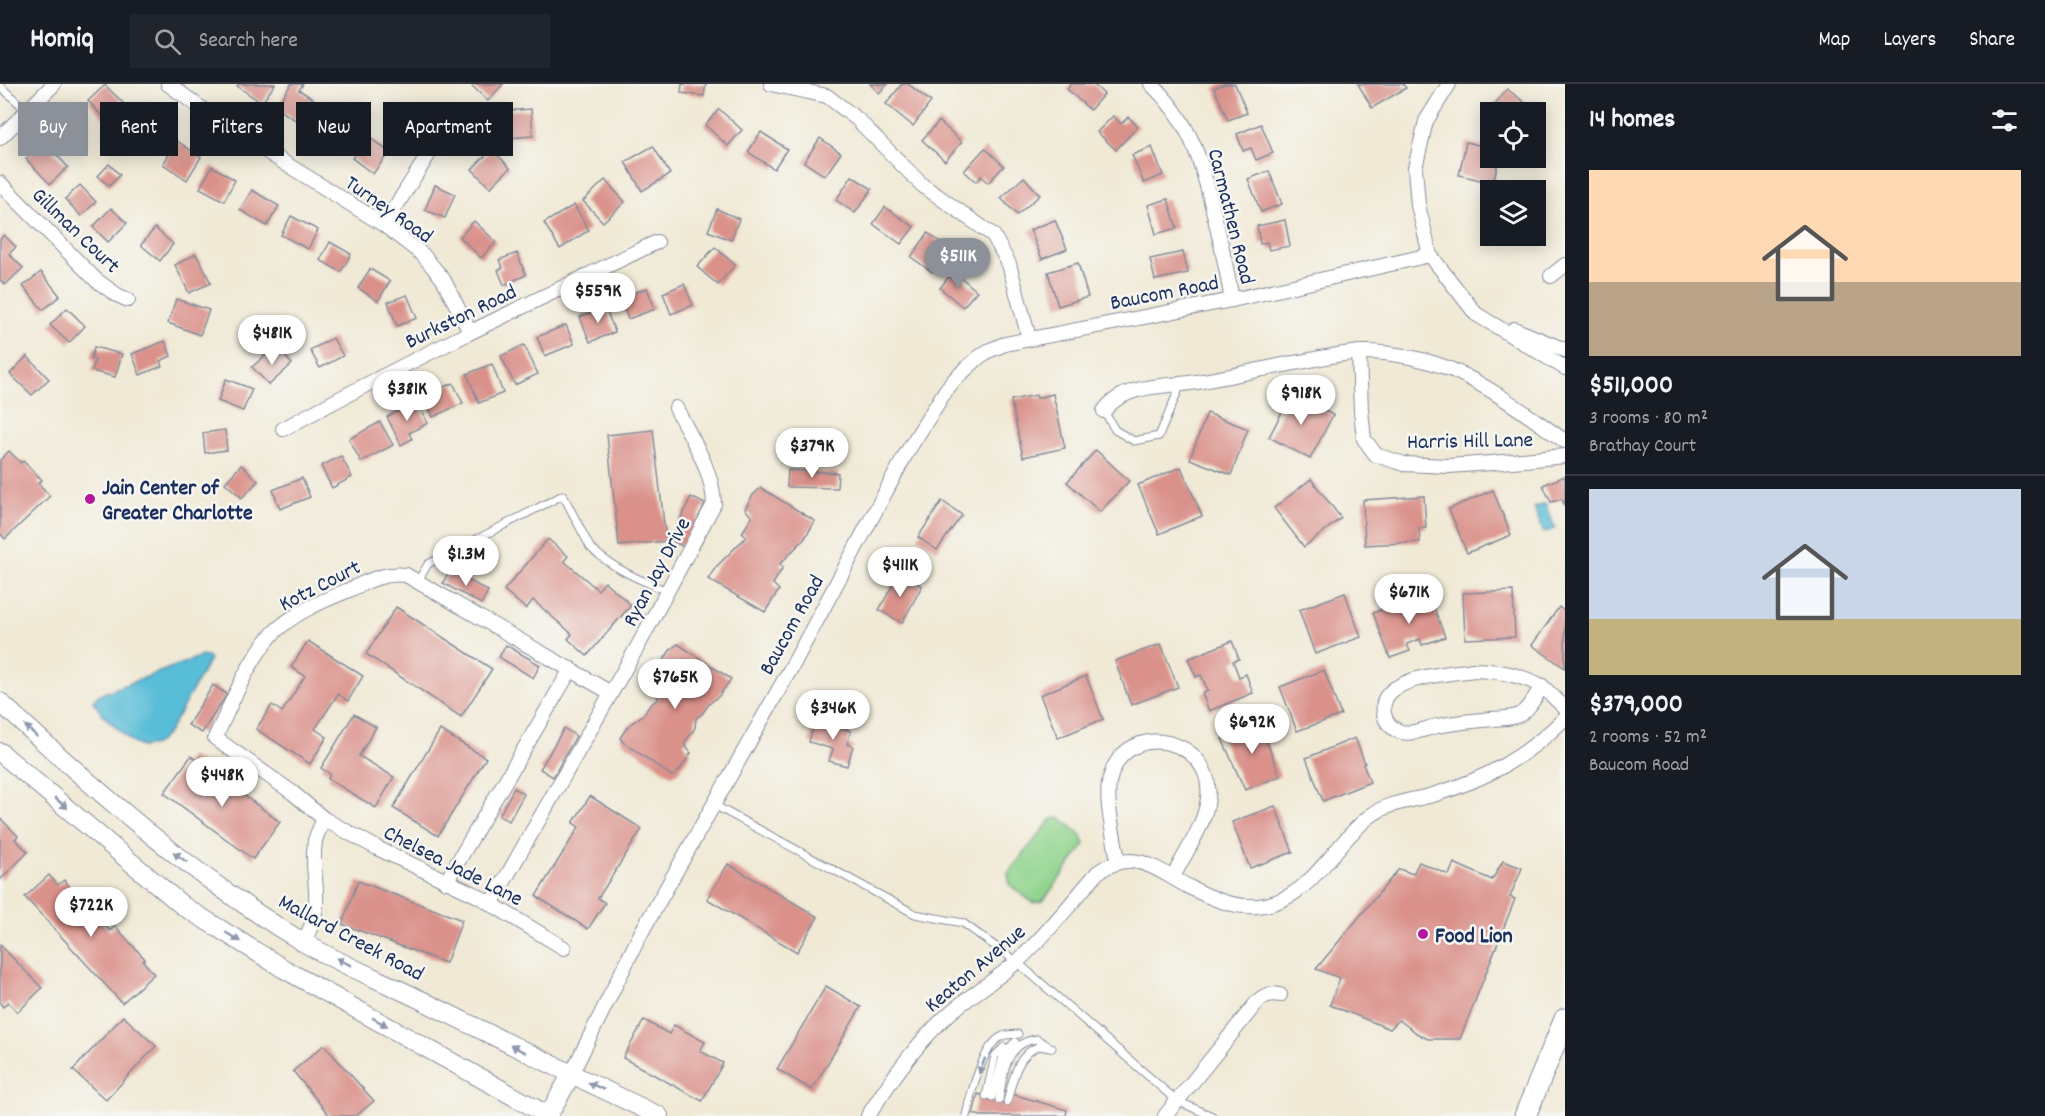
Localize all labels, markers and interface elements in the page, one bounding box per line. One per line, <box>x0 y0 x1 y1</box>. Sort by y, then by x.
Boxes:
search box <box>130 14 550 68</box>
text: Homiq <box>30 21 94 61</box>
icon: search <box>151 25 184 58</box>
text: Search here <box>199 26 298 57</box>
text: Map <box>1819 26 1850 56</box>
text: Layers <box>1883 26 1936 56</box>
text: Share <box>1969 26 2015 56</box>
chip: Buy <box>18 102 88 156</box>
chip: Rent <box>100 102 178 156</box>
chip: Filters <box>190 102 284 156</box>
chip: New <box>296 102 371 156</box>
chip: Apartment <box>383 102 513 156</box>
map controls <box>1480 102 1546 246</box>
button: locate <box>1480 102 1546 168</box>
text: 14 homes <box>1589 102 1675 139</box>
icon: filters <box>1988 104 2021 137</box>
street label: Carmathen Road <box>1198 146 1261 288</box>
street label: Turney Road <box>338 169 438 253</box>
button: layers <box>1480 180 1546 246</box>
street label: Gillman Court <box>23 181 126 282</box>
icon: home <box>1751 209 1859 317</box>
pin: $511K <box>916 238 1000 289</box>
text: $511K <box>939 243 977 271</box>
street label: Baucom Road <box>1108 269 1222 320</box>
pin: $559K <box>556 273 640 324</box>
street label: Burkston Road <box>401 278 523 359</box>
text: $559K <box>574 278 622 306</box>
pin: $481K <box>230 315 314 366</box>
text: $481K <box>252 320 292 348</box>
text: $511,000 <box>1589 368 1673 405</box>
pin: $381K <box>365 371 449 422</box>
pin: $918K <box>1259 375 1343 426</box>
text: $381K <box>387 376 427 404</box>
text: $918K <box>1281 380 1321 408</box>
text: 3 rooms · 80 m² <box>1589 405 1708 433</box>
street label: Harris Hill Lane <box>1407 426 1533 459</box>
pin: $379K <box>770 428 854 479</box>
text: $379K <box>789 433 835 461</box>
text: Brathay Court <box>1589 433 1696 461</box>
place label: Jain Center of Greater Charlotte <box>102 474 253 530</box>
marker: Jain Center of Greater Charlotte <box>83 492 97 506</box>
street label: Ryan Jay Drive <box>616 512 700 633</box>
icon: home <box>1751 528 1859 636</box>
pin: $1.3M <box>424 536 508 587</box>
text: $1.3M <box>447 541 485 569</box>
pin: $411K <box>858 547 942 598</box>
text: $411K <box>882 552 918 580</box>
street label: Kotz Court <box>274 553 367 621</box>
street label: Baucom Road <box>753 570 833 681</box>
pin: $671K <box>1367 574 1451 625</box>
text: $671K <box>1388 579 1430 607</box>
pin: $765K <box>633 659 717 710</box>
text: $765K <box>652 664 698 692</box>
text: $379,000 <box>1589 687 1683 724</box>
pin: $346K <box>791 690 875 741</box>
text: $346K <box>810 695 856 723</box>
pin: $692K <box>1210 704 1294 755</box>
text: $692K <box>1228 709 1276 737</box>
one-way arrow <box>24 724 39 738</box>
text: 2 rooms · 52 m² <box>1589 724 1707 752</box>
text: Baucom Road <box>1589 752 1689 780</box>
pin: $448K <box>180 757 264 808</box>
text: $448K <box>200 762 244 790</box>
one-way arrow <box>53 797 69 810</box>
street label: Chelsea Jade Lane <box>377 819 527 916</box>
one-way arrow <box>172 852 187 864</box>
pin: $722K <box>49 887 133 938</box>
street label: Mallard Creek Road <box>272 888 429 991</box>
text: $722K <box>69 892 113 920</box>
street label: Keaton Avenue <box>919 918 1034 1021</box>
place label: Food Lion <box>1435 922 1513 953</box>
marker: Food Lion <box>1416 927 1430 941</box>
one-way arrow <box>225 932 241 943</box>
one-way arrow <box>335 958 352 967</box>
one-way arrow <box>372 1017 389 1027</box>
one-way arrow <box>510 1044 527 1053</box>
one-way arrow <box>976 1057 986 1075</box>
one-way arrow <box>587 1081 605 1091</box>

